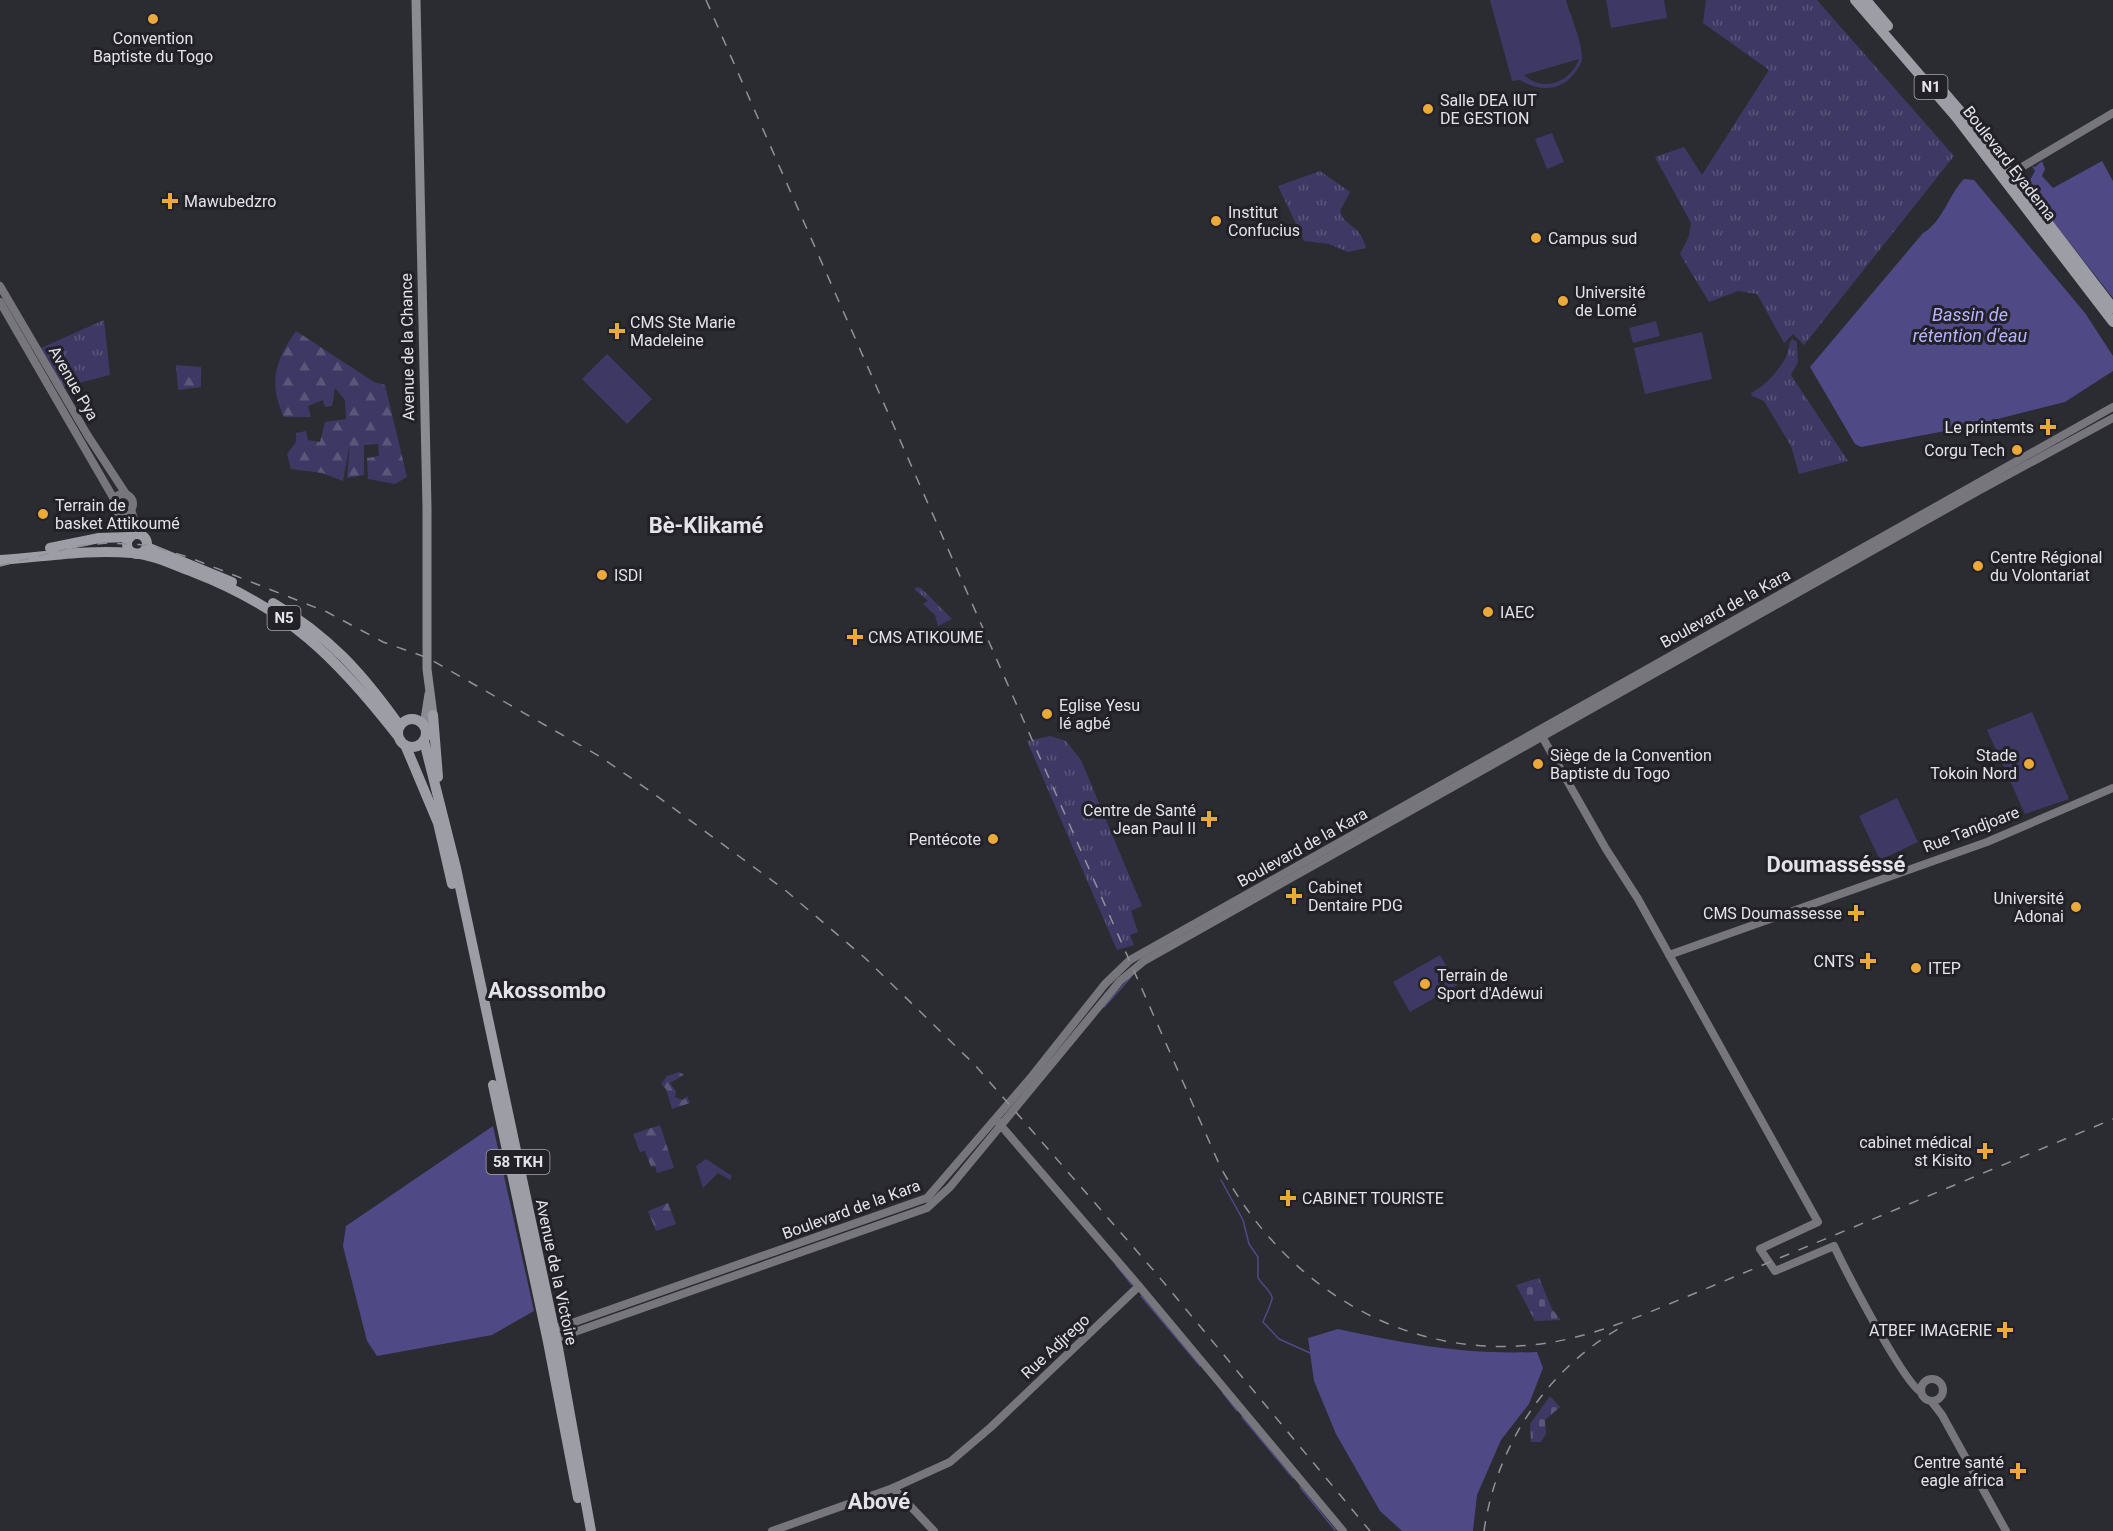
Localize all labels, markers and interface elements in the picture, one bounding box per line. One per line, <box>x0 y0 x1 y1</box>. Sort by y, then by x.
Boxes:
marker: Convention Baptiste du Togo <box>146 12 160 26</box>
place label: Convention Baptiste du Togo <box>93 29 213 66</box>
road number: N1 <box>1914 75 1948 99</box>
place label: Salle DEA IUT DE GESTION <box>1440 91 1537 128</box>
marker: Salle DEA IUT DE GESTION <box>1421 102 1435 116</box>
street label: Boulevard Eyadema <box>1959 102 2060 224</box>
marker: Mawubedzro <box>161 192 179 210</box>
place label: Mawubedzro <box>184 192 276 211</box>
place label: Institut Confucius <box>1228 203 1300 240</box>
marker: Institut Confucius <box>1209 214 1223 228</box>
place label: Campus sud <box>1548 229 1637 248</box>
marker: Campus sud <box>1529 231 1543 245</box>
street label: Avenue de la Chance <box>397 273 418 421</box>
place label: Université de Lomé <box>1575 283 1646 320</box>
marker: Université de Lomé <box>1556 294 1570 308</box>
water label: Bassin de rétention d'eau <box>1913 304 2028 346</box>
place label: CMS Ste Marie Madeleine <box>630 313 736 350</box>
marker: CMS Ste Marie Madeleine <box>608 322 626 340</box>
street label: Avenue Pya <box>45 343 102 424</box>
place label: Le printemts <box>1945 418 2034 437</box>
marker: Le printemts <box>2039 418 2057 436</box>
place label: Corgu Tech <box>1924 441 2005 460</box>
marker: Corgu Tech <box>2010 443 2024 457</box>
place label: Terrain de basket Attikoumé <box>55 496 180 533</box>
marker: Terrain de basket Attikoumé <box>36 507 50 521</box>
district label: Bè-Klikamé <box>649 513 763 538</box>
place label: Centre Régional du Volontariat <box>1990 548 2102 585</box>
marker: Centre Régional du Volontariat <box>1971 559 1985 573</box>
street label: Boulevard de la Kara <box>1657 565 1793 652</box>
place label: ISDI <box>614 566 643 585</box>
marker: ISDI <box>595 568 609 582</box>
place label: IAEC <box>1500 603 1534 622</box>
marker: IAEC <box>1481 605 1495 619</box>
road number: N5 <box>268 606 300 630</box>
marker: CMS ATIKOUME <box>846 628 864 646</box>
place label: CMS ATIKOUME <box>868 628 983 647</box>
place label: Eglise Yesu lé agbé <box>1059 696 1140 733</box>
marker: Eglise Yesu lé agbé <box>1040 707 1054 721</box>
place label: Siège de la Convention Baptiste du Togo <box>1550 746 1712 783</box>
place label: Stade Tokoin Nord <box>1930 746 2017 783</box>
marker: Siège de la Convention Baptiste du Togo <box>1531 757 1545 771</box>
marker: Stade Tokoin Nord <box>2022 757 2036 771</box>
place label: Centre de Santé Jean Paul II <box>1083 801 1196 838</box>
street label: Rue Tandjoare <box>1920 802 2022 857</box>
street label: Boulevard de la Kara <box>1234 804 1370 891</box>
marker: Centre de Santé Jean Paul II <box>1200 810 1218 828</box>
place label: Pentécote <box>909 830 981 849</box>
marker: Pentécote <box>986 832 1000 846</box>
district label: Doumasséssé <box>1767 852 1906 877</box>
place label: Cabinet Dentaire PDG <box>1308 878 1403 915</box>
marker: Cabinet Dentaire PDG <box>1285 887 1303 905</box>
place label: Université Adonai <box>1993 889 2064 926</box>
marker: Université Adonai <box>2069 900 2083 914</box>
place label: CMS Doumassesse <box>1703 904 1842 923</box>
marker: CMS Doumassesse <box>1847 904 1865 922</box>
place label: CNTS <box>1813 952 1854 971</box>
marker: CNTS <box>1859 952 1877 970</box>
place label: ITEP <box>1928 959 1961 978</box>
marker: ITEP <box>1909 961 1923 975</box>
place label: Terrain de Sport d'Adéwui <box>1437 966 1543 1003</box>
marker: Terrain de Sport d'Adéwui <box>1418 977 1432 991</box>
district label: Akossombo <box>488 978 606 1003</box>
place label: cabinet médical st Kisito <box>1859 1133 1972 1170</box>
marker: cabinet médical st Kisito <box>1976 1142 1994 1160</box>
road number: 58 TKH <box>486 1150 550 1174</box>
street label: Boulevard de la Kara <box>780 1176 923 1243</box>
marker: CABINET TOURISTE <box>1279 1189 1297 1207</box>
place label: CABINET TOURISTE <box>1302 1189 1444 1208</box>
street label: Avenue de la Victoire <box>532 1197 581 1347</box>
street label: Rue Adjrego <box>1017 1310 1093 1383</box>
place label: ATBEF IMAGERIE <box>1869 1321 1992 1340</box>
marker: ATBEF IMAGERIE <box>1996 1321 2014 1339</box>
place label: Centre santé eagle africa <box>1914 1453 2004 1490</box>
marker: Centre santé eagle africa <box>2009 1462 2027 1480</box>
district label: Abové <box>848 1489 910 1514</box>

